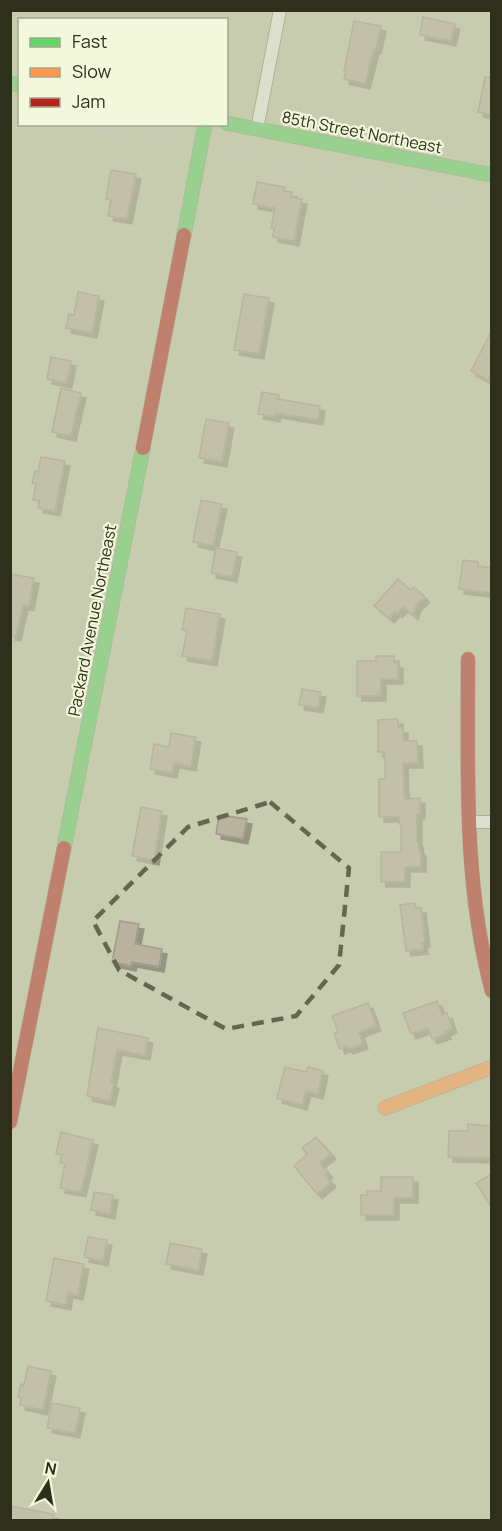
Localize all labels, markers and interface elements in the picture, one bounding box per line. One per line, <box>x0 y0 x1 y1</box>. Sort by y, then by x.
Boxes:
legend <box>18 18 228 126</box>
text: Fast <box>72 29 107 53</box>
text: Slow <box>72 59 112 83</box>
text: Jam <box>72 89 106 113</box>
street label: 85th Street Northeast <box>280 106 444 158</box>
street label: Packard Avenue Northeast <box>63 522 121 718</box>
north arrow <box>18 1453 78 1513</box>
text: N <box>43 1456 59 1480</box>

